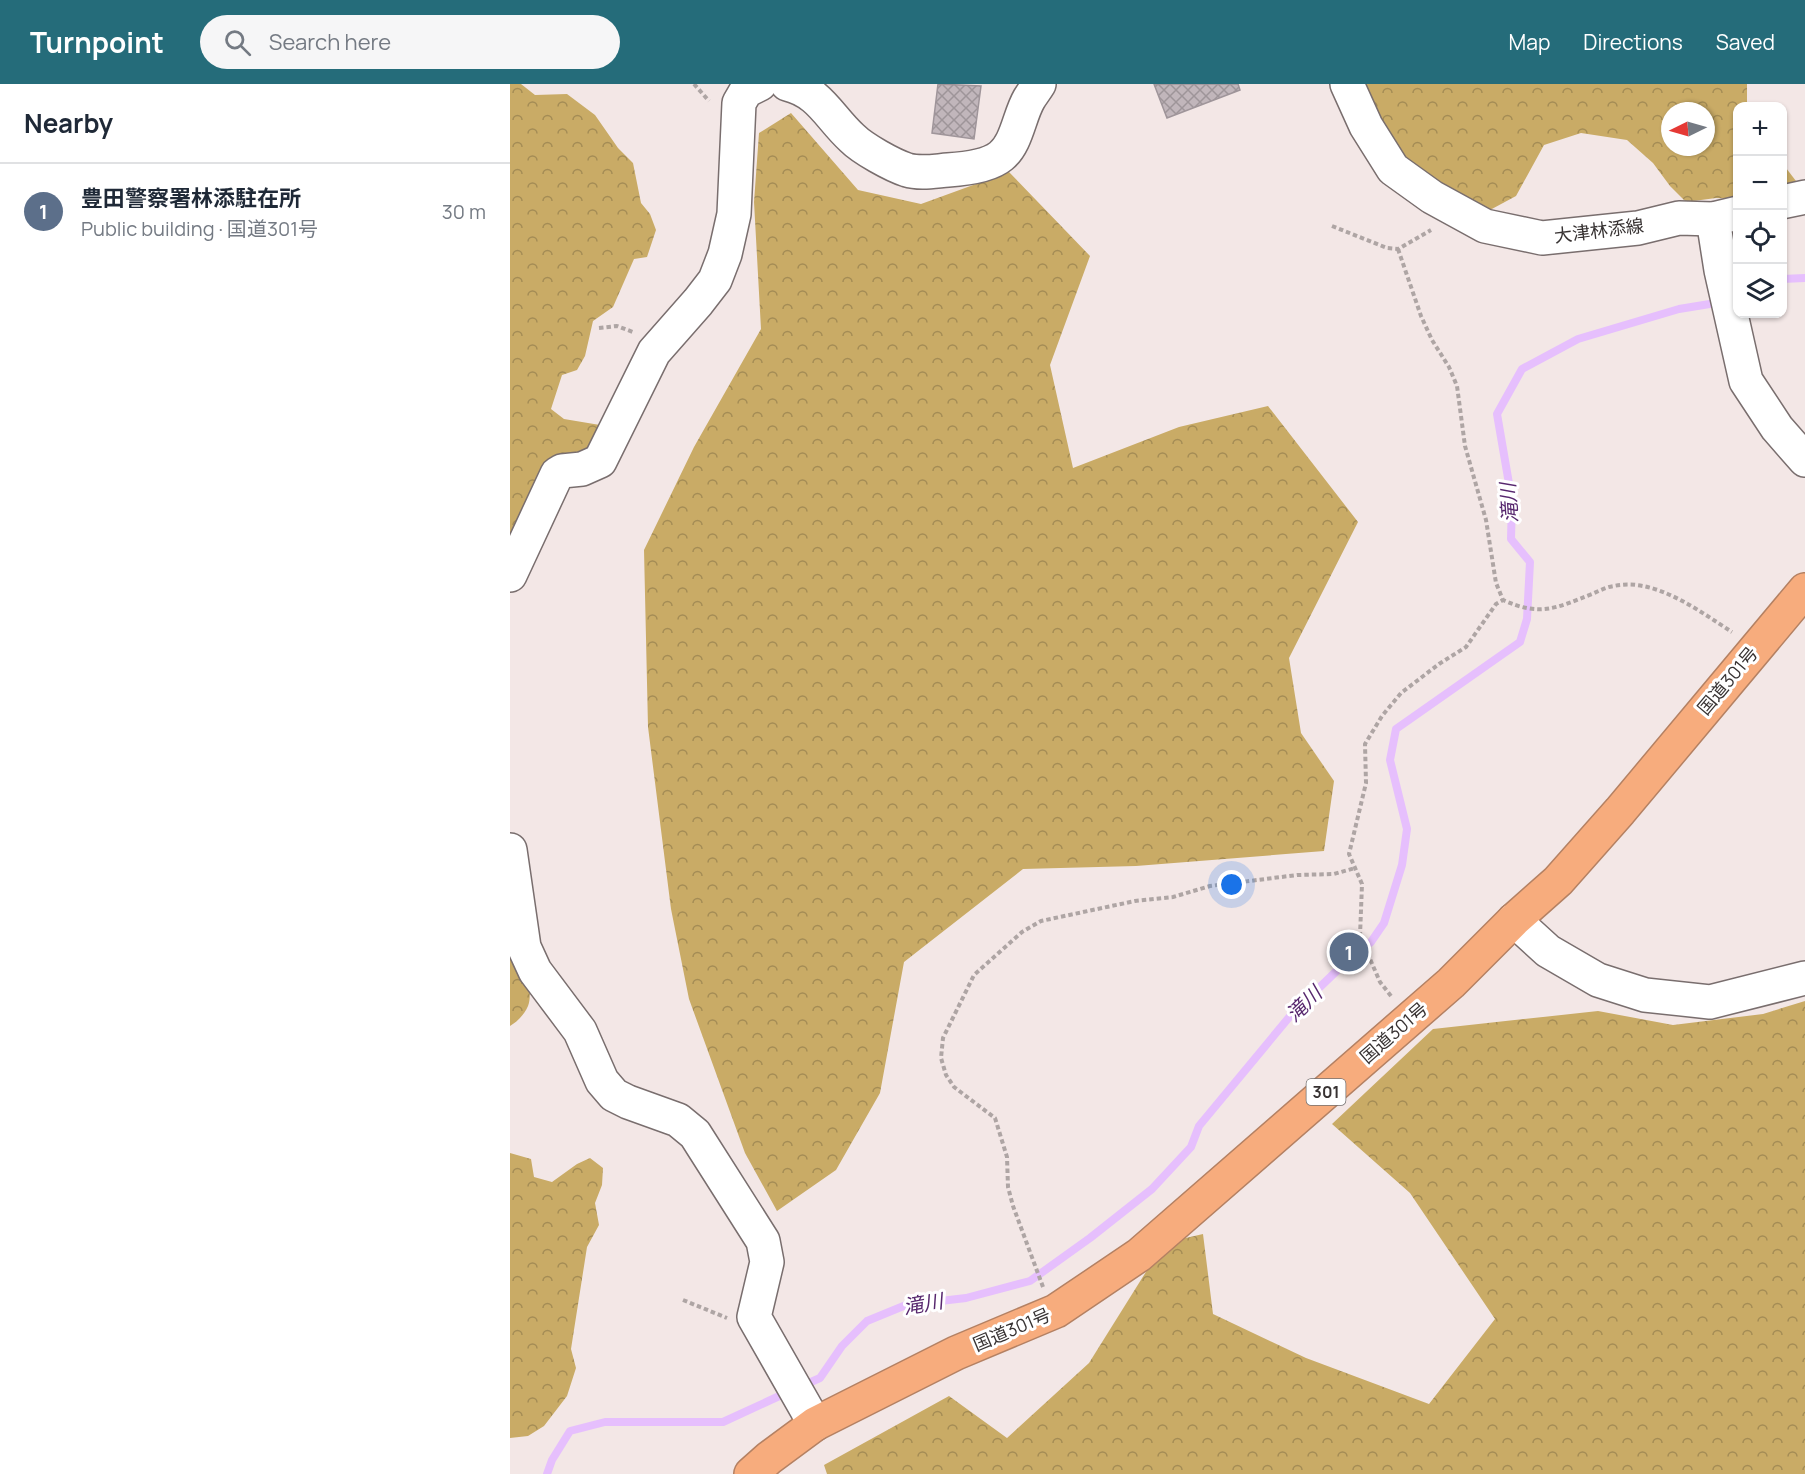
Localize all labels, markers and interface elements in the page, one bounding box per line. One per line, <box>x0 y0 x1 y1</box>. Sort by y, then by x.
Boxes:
search box <box>200 15 620 69</box>
text: Turnpoint <box>30 23 164 61</box>
icon: search <box>221 26 254 59</box>
text: Search here <box>269 27 391 57</box>
text: Map <box>1509 28 1550 56</box>
text: Directions <box>1583 28 1683 56</box>
text: Saved <box>1716 28 1775 56</box>
north arrow <box>1661 102 1715 156</box>
map controls <box>1733 102 1787 318</box>
button: + <box>1733 102 1787 156</box>
text: Nearby <box>24 105 113 141</box>
button: − <box>1733 156 1787 210</box>
text: 豊田警察署林添駐在所 <box>81 183 301 213</box>
text: 1 <box>39 198 48 225</box>
text: 30 m <box>442 198 486 225</box>
button: locate <box>1733 210 1787 264</box>
street label: 大津林添線 <box>1553 213 1645 247</box>
text: Public building · 国道301号 <box>81 215 318 242</box>
button: layers <box>1733 264 1787 318</box>
water label: 滝川 <box>1493 480 1523 524</box>
street label: 国道301号 <box>1692 641 1763 719</box>
your location <box>1217 870 1246 899</box>
pin: 1 <box>1330 930 1368 974</box>
water label: 滝川 <box>1280 979 1329 1027</box>
street label: 国道301号 <box>1355 996 1432 1068</box>
road number: 301 <box>1306 1079 1346 1105</box>
water label: 滝川 <box>901 1286 947 1320</box>
street label: 国道301号 <box>969 1302 1054 1356</box>

